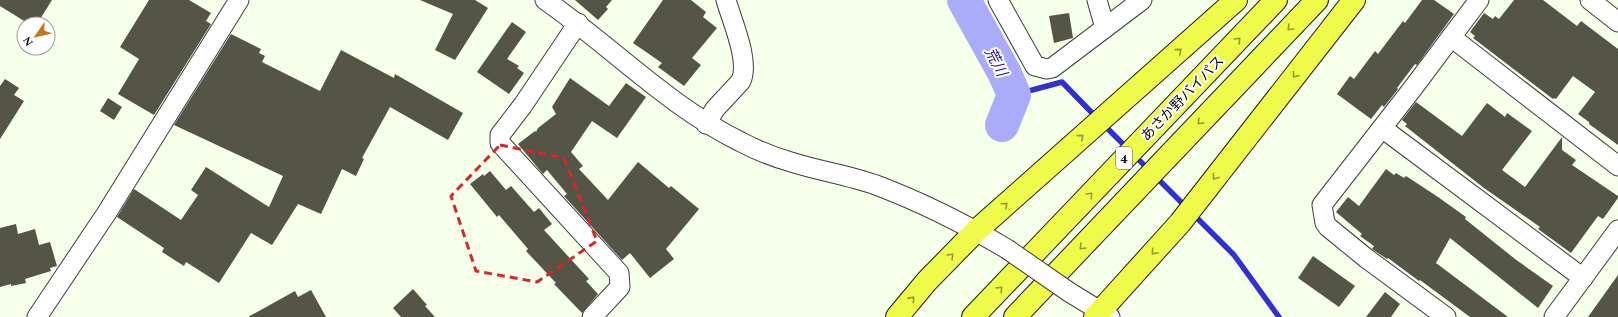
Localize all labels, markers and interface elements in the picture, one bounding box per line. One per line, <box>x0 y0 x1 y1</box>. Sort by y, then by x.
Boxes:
north arrow <box>16 16 56 56</box>
one-way arrow <box>1287 23 1295 31</box>
text: N <box>19 33 38 50</box>
one-way arrow <box>1233 37 1240 45</box>
water label: 荒川 <box>978 44 1014 83</box>
one-way arrow <box>1174 48 1182 55</box>
street label: あさか野バイパス <box>1136 51 1229 146</box>
one-way arrow <box>1293 70 1300 77</box>
one-way arrow <box>1197 117 1205 125</box>
one-way arrow <box>1077 134 1084 141</box>
road number: 4 <box>1116 147 1132 169</box>
one-way arrow <box>1213 173 1220 180</box>
one-way arrow <box>1085 192 1092 200</box>
one-way arrow <box>1000 202 1008 209</box>
one-way arrow <box>1079 242 1086 250</box>
one-way arrow <box>1151 247 1158 255</box>
one-way arrow <box>947 253 954 261</box>
one-way arrow <box>995 286 1003 294</box>
one-way arrow <box>907 296 914 303</box>

